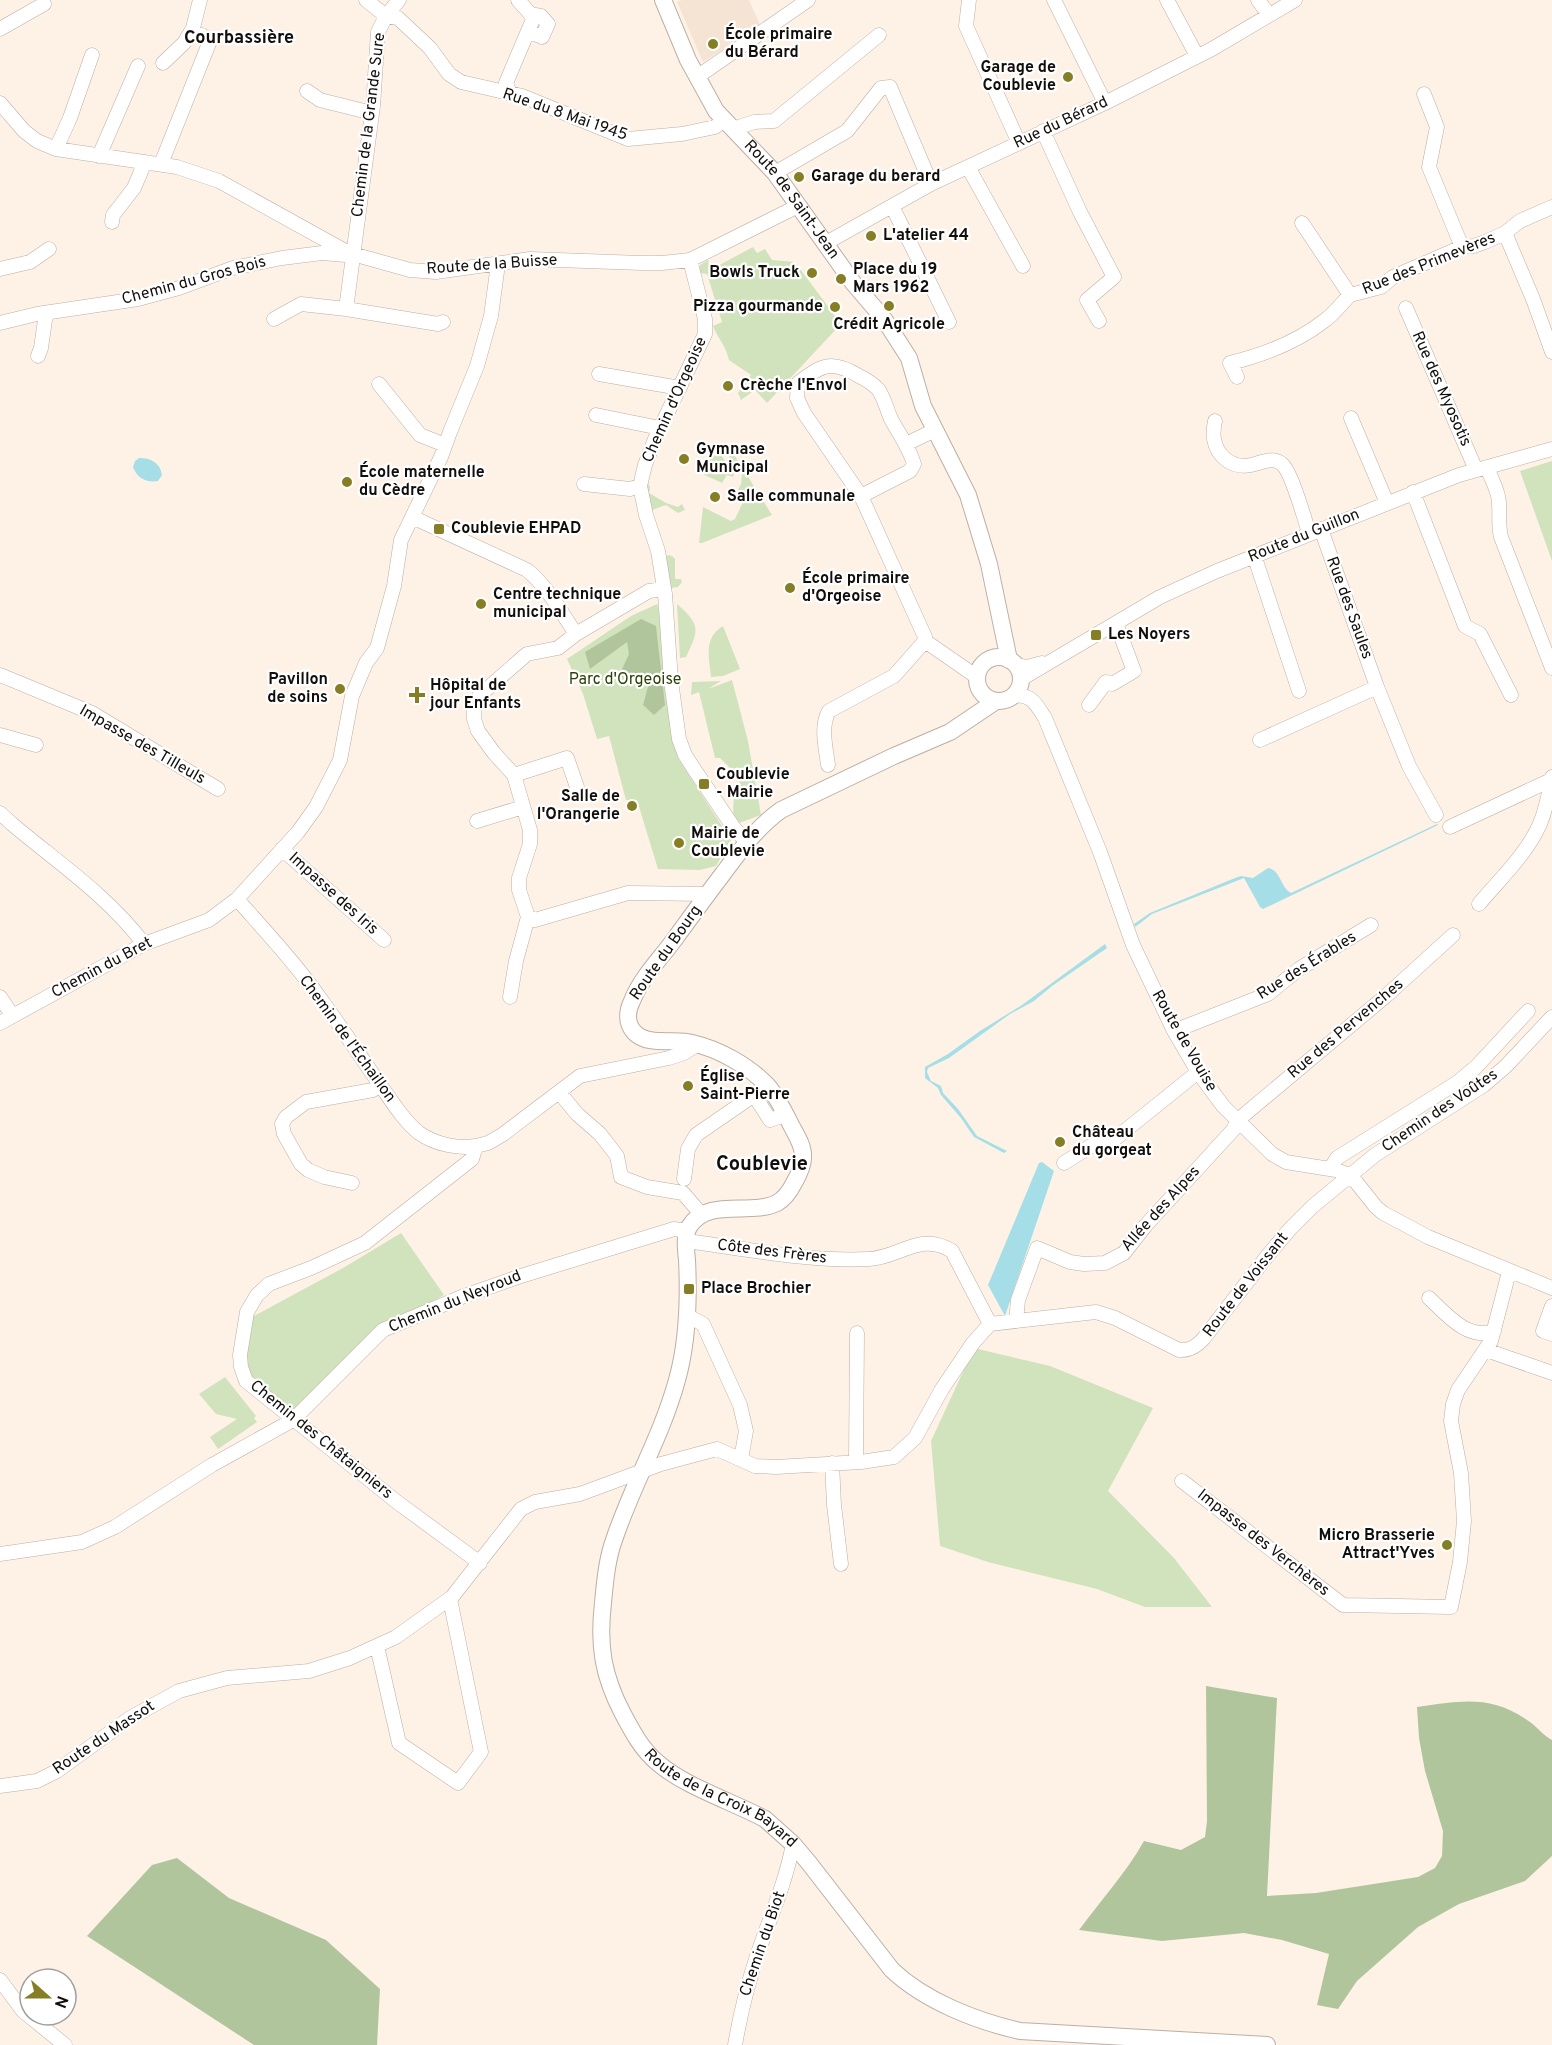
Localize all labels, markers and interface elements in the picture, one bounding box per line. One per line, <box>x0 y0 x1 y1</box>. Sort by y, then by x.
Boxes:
place label: École primaire du Bérard <box>725 23 833 63</box>
district label: Courbassière <box>184 27 294 50</box>
street label: Chemin de la Grande Sure <box>348 32 390 218</box>
marker: École primaire du Bérard <box>706 37 720 51</box>
place label: Garage de Coublevie <box>980 58 1056 96</box>
marker: Garage de Coublevie <box>1061 70 1075 84</box>
street label: Rue du 8 Mai 1945 <box>500 84 630 146</box>
street label: Rue du Bérard <box>1011 92 1111 154</box>
street label: Route de Saint-Jean <box>739 136 843 263</box>
place label: Garage du berard <box>811 167 940 187</box>
marker: Garage du berard <box>792 170 806 184</box>
place label: L'atelier 44 <box>883 226 969 246</box>
street label: Rue des Primevères <box>1360 228 1498 300</box>
marker: L'atelier 44 <box>864 229 878 243</box>
street label: Route de la Buisse <box>426 250 558 280</box>
street label: Chemin du Gros Bois <box>120 252 268 310</box>
place label: Place du 19 Mars 1962 <box>853 260 937 298</box>
place label: Bowls Truck <box>709 263 800 283</box>
marker: Bowls Truck <box>805 266 819 280</box>
marker: Place du 19 Mars 1962 <box>834 272 848 286</box>
place label: Pizza gourmande <box>693 297 823 317</box>
marker: Crédit Agricole <box>882 299 896 313</box>
marker: Pizza gourmande <box>828 300 842 314</box>
place label: Crédit Agricole <box>833 315 945 335</box>
street label: Rue des Myosotis <box>1407 328 1475 450</box>
street label: Chemin d'Orgeoise <box>638 334 712 466</box>
place label: Crèche l'Envol <box>740 376 847 396</box>
marker: Crèche l'Envol <box>721 379 735 393</box>
place label: Gymnase Municipal <box>696 440 769 478</box>
marker: Gymnase Municipal <box>677 452 691 466</box>
place label: École maternelle du Cèdre <box>359 461 485 501</box>
marker: École maternelle du Cèdre <box>340 475 354 489</box>
place label: Salle communale <box>727 487 855 507</box>
marker: Salle communale <box>708 490 722 504</box>
street label: Route du Guillon <box>1245 505 1363 567</box>
place label: Coublevie EHPAD <box>451 519 581 539</box>
marker: Coublevie EHPAD <box>432 522 446 536</box>
street label: Rue des Saules <box>1321 554 1377 662</box>
place label: École primaire d'Orgeoise <box>802 567 910 607</box>
marker: École primaire d'Orgeoise <box>783 581 797 595</box>
place label: Centre technique municipal <box>493 585 621 623</box>
marker: Centre technique municipal <box>474 597 488 611</box>
place label: Les Noyers <box>1108 625 1190 645</box>
marker: Les Noyers <box>1089 628 1103 642</box>
place label: Pavillon de soins <box>267 670 328 708</box>
park label: Parc d'Orgeoise <box>569 670 681 690</box>
place label: Hôpital de jour Enfants <box>429 676 521 714</box>
marker: Pavillon de soins <box>333 682 347 696</box>
marker: Hôpital de jour Enfants <box>408 686 426 704</box>
street label: Impasse des Tilleuls <box>75 701 209 789</box>
place label: Coublevie - Mairie <box>716 765 790 803</box>
marker: Coublevie - Mairie <box>697 777 711 791</box>
place label: Salle de l'Orangerie <box>537 787 620 825</box>
marker: Salle de l'Orangerie <box>625 799 639 813</box>
place label: Mairie de Coublevie <box>691 824 765 862</box>
marker: Mairie de Coublevie <box>672 836 686 850</box>
street label: Impasse des Iris <box>284 848 382 940</box>
street label: Route du Bourg <box>626 902 706 1004</box>
street label: Rue des Érables <box>1253 926 1360 1005</box>
street label: Chemin du Bret <box>48 933 156 1003</box>
street label: Chemin de l'Échaillon <box>294 970 402 1107</box>
street label: Rue des Pervenches <box>1284 975 1408 1083</box>
street label: Route de Vouise <box>1147 987 1221 1095</box>
place label: Église Saint-Pierre <box>700 1065 790 1105</box>
street label: Chemin des Voûtes <box>1378 1065 1502 1157</box>
marker: Église Saint-Pierre <box>681 1079 695 1093</box>
place label: Château du gorgeat <box>1072 1123 1152 1161</box>
marker: Château du gorgeat <box>1053 1135 1067 1149</box>
district label: Coublevie <box>716 1152 808 1178</box>
street label: Allée des Alpes <box>1117 1162 1205 1256</box>
street label: Route de Voissant <box>1199 1229 1293 1341</box>
street label: Côte des Frères <box>716 1235 828 1269</box>
street label: Chemin du Neyroud <box>386 1266 524 1338</box>
place label: Place Brochier <box>701 1279 811 1299</box>
marker: Place Brochier <box>682 1282 696 1296</box>
street label: Chemin des Châtaigniers <box>245 1376 397 1504</box>
street label: Impasse des Verchères <box>1193 1485 1333 1601</box>
place label: Micro Brasserie Attract'Yves <box>1319 1526 1435 1564</box>
marker: Micro Brasserie Attract'Yves <box>1440 1538 1454 1552</box>
street label: Route du Massot <box>49 1697 159 1779</box>
street label: Route de la Croix Bayard <box>639 1745 801 1852</box>
street label: Chemin du Biot <box>736 1889 790 1999</box>
north arrow <box>18 1967 78 2027</box>
text: N <box>49 1993 72 2011</box>

